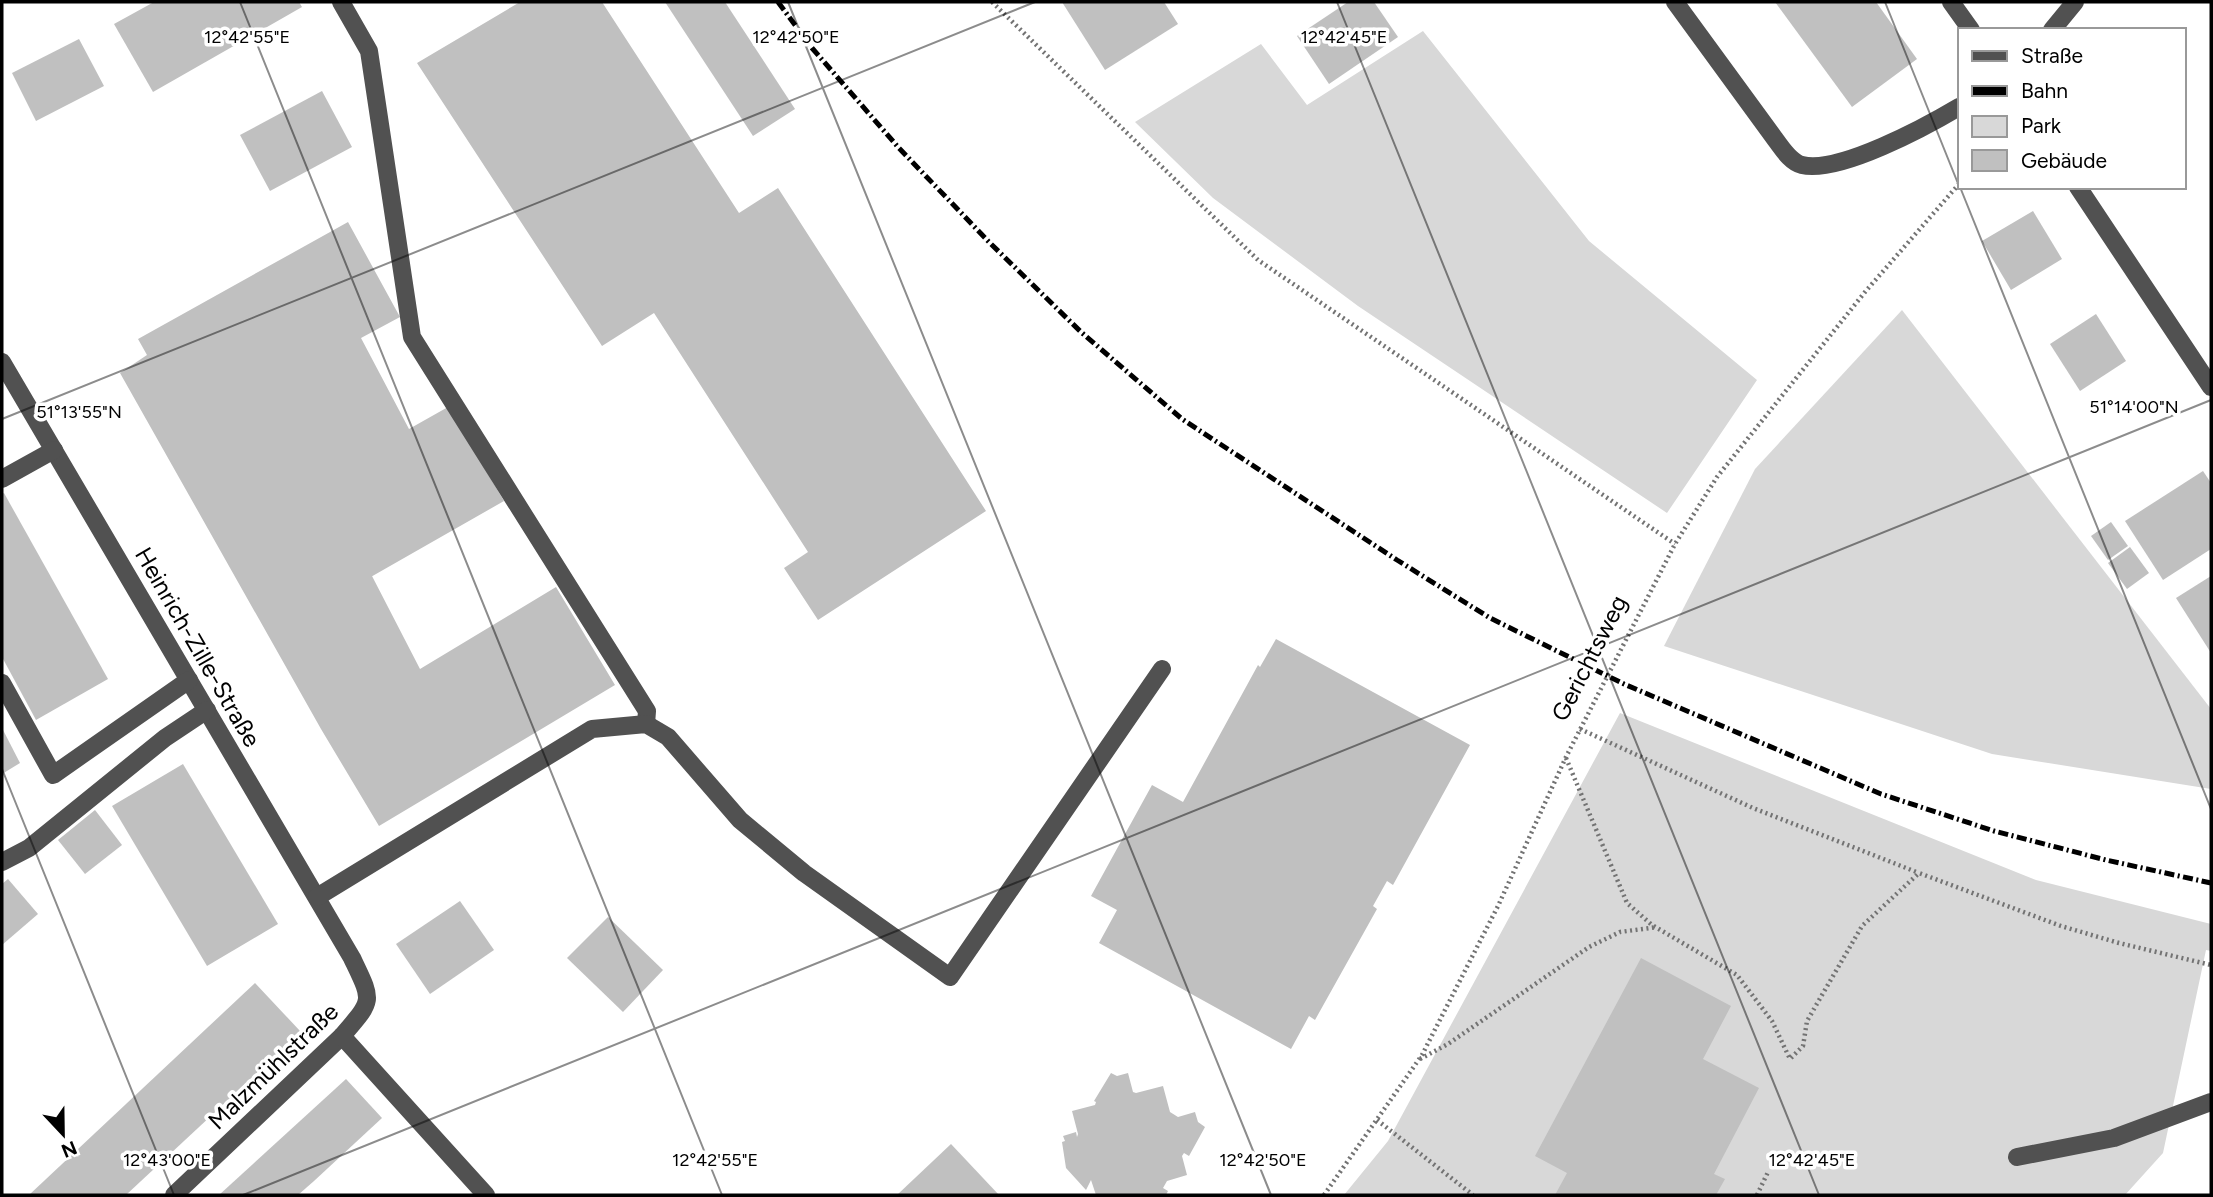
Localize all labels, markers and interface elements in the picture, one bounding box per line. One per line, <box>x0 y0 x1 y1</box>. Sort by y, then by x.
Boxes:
text: 12°42'55"E <box>204 26 290 48</box>
text: 12°42'50"E <box>752 26 840 48</box>
text: 12°42'45"E <box>1301 26 1387 48</box>
legend <box>1958 28 2185 189</box>
text: Straße <box>2021 43 2083 68</box>
text: Bahn <box>2021 78 2068 103</box>
text: Park <box>2021 113 2062 138</box>
text: Gebäude <box>2021 148 2107 173</box>
text: 51°14'00"N <box>2089 396 2179 418</box>
text: 51°13'55"N <box>36 401 122 423</box>
street label: Heinrich-Zille-Straße <box>129 542 267 752</box>
street label: Gerichtsweg <box>1545 590 1633 726</box>
street label: Malzmühlstraße <box>202 997 344 1135</box>
north arrow <box>28 1099 98 1169</box>
text: N <box>58 1136 80 1163</box>
text: 12°43'00"E <box>123 1149 211 1171</box>
text: 12°42'55"E <box>672 1149 758 1171</box>
text: 12°42'50"E <box>1219 1149 1307 1171</box>
text: 12°42'45"E <box>1769 1149 1855 1171</box>

